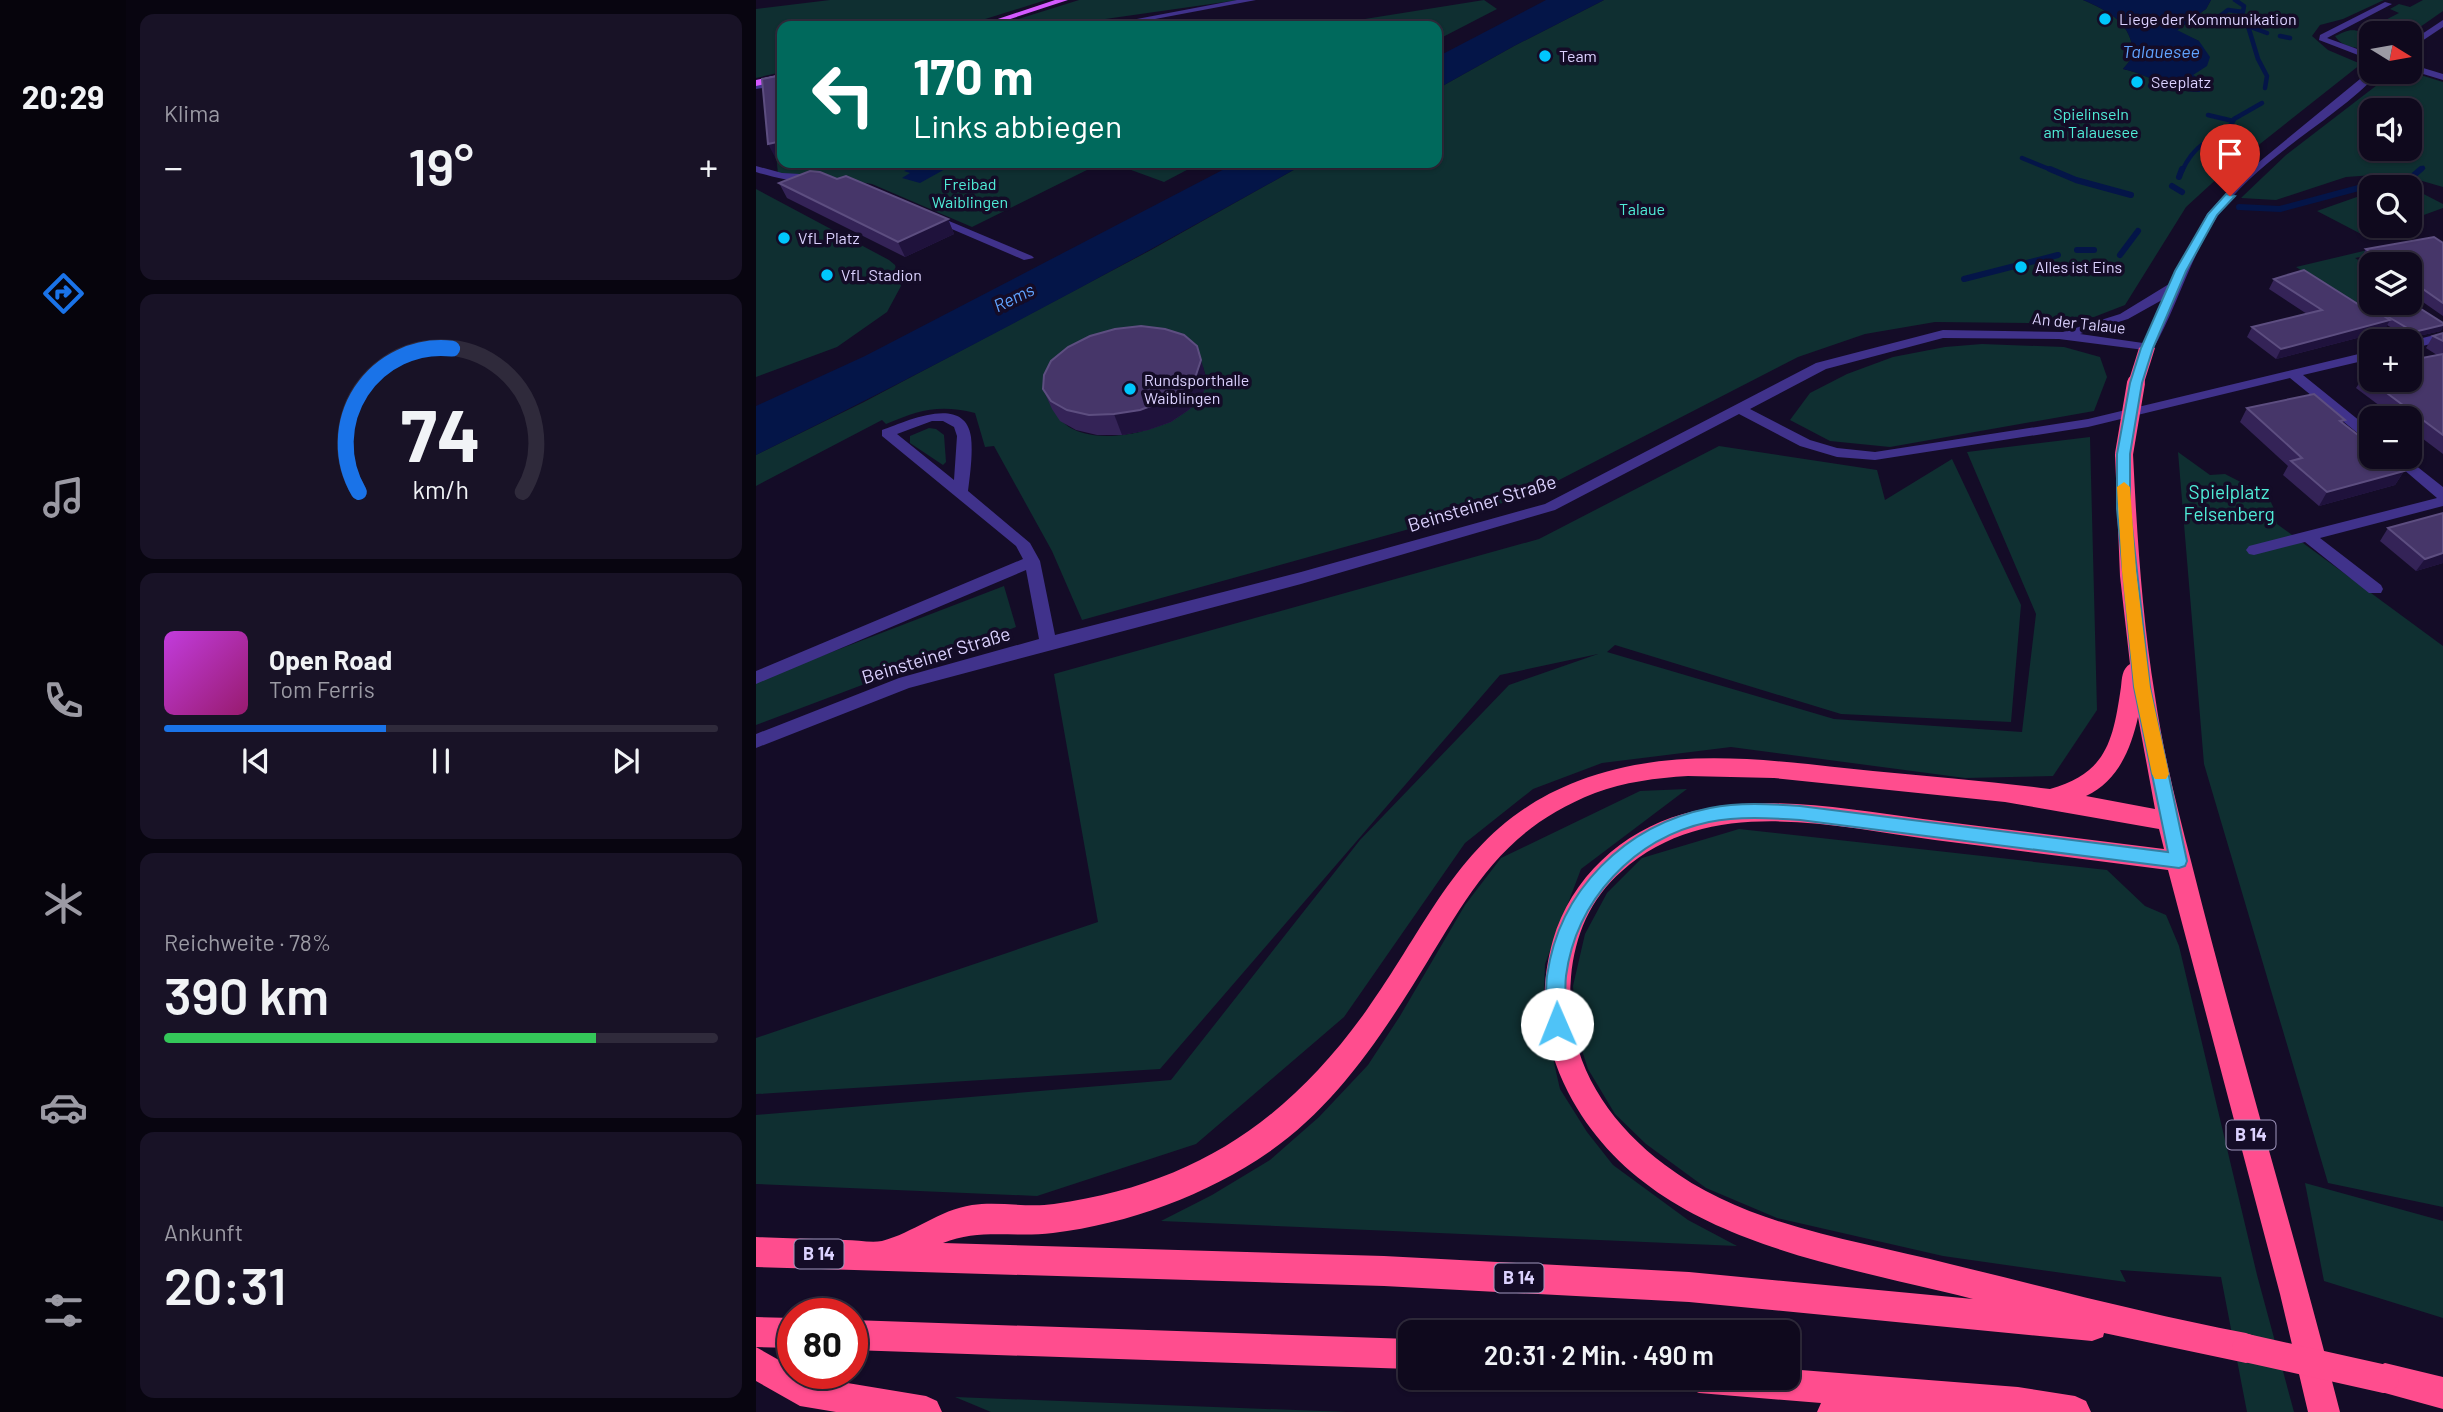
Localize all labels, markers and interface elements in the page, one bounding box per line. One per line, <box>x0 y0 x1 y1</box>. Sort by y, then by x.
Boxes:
place label: Liege der Kommunikation <box>2119 9 2297 28</box>
marker: Liege der Kommunikation <box>2097 11 2113 27</box>
north arrow <box>2359 21 2422 84</box>
map controls <box>2359 21 2422 469</box>
water label: Talauesee <box>2122 40 2200 62</box>
text: 170 m <box>913 46 1033 105</box>
place label: Team <box>1559 46 1597 65</box>
marker: Team <box>1537 48 1553 64</box>
icon: left <box>798 49 889 140</box>
place label: Seeplatz <box>2151 72 2211 91</box>
marker: Seeplatz <box>2129 74 2145 90</box>
text: 20:29 <box>22 77 104 115</box>
button: sound <box>2359 98 2422 161</box>
text: Klima <box>164 99 220 127</box>
park label: Spielinseln am Talauesee <box>2043 104 2139 141</box>
text: Links abbiegen <box>913 106 1122 144</box>
pin <box>2200 124 2260 196</box>
text: 19° <box>408 134 474 196</box>
icon: arrive <box>2211 135 2249 173</box>
text: − <box>164 143 183 189</box>
text: + <box>699 143 718 189</box>
park label: Freibad Waiblingen <box>932 174 1008 211</box>
button: search <box>2359 175 2422 238</box>
park label: Talaue <box>1619 199 1665 218</box>
place label: VfL Platz <box>798 228 860 247</box>
marker: VfL Platz <box>776 230 792 246</box>
button: layers <box>2359 252 2422 315</box>
place label: Alles ist Eins <box>2035 257 2122 276</box>
marker: Alles ist Eins <box>2013 259 2029 275</box>
place label: VfL Stadion <box>841 265 922 284</box>
marker: VfL Stadion <box>819 267 835 283</box>
icon: directions <box>39 269 88 318</box>
water label: Rems <box>990 278 1038 316</box>
street label: An der Talaue <box>2031 308 2127 337</box>
button: + <box>2359 329 2422 392</box>
place label: Rundsporthalle Waiblingen <box>1144 370 1249 407</box>
marker: Rundsporthalle Waiblingen <box>1122 381 1138 397</box>
text: 74 <box>401 390 481 478</box>
button: − <box>2359 406 2422 469</box>
street label: Beinsteiner Straße <box>1405 469 1559 536</box>
icon: music <box>39 473 88 522</box>
text: km/h <box>413 474 469 504</box>
park label: Spielplatz Felsenberg <box>2183 480 2275 525</box>
street label: Beinsteiner Straße <box>859 621 1013 688</box>
text: Open Road <box>269 644 392 675</box>
text: Tom Ferris <box>269 675 375 703</box>
icon: phone <box>39 676 88 725</box>
icon: previous <box>237 742 275 780</box>
icon: pause <box>422 742 460 780</box>
icon: next <box>607 742 645 780</box>
icon: climate <box>39 879 88 928</box>
text: Reichweite · 78% <box>164 928 331 956</box>
text: 390 km <box>164 963 329 1025</box>
position arrow <box>1520 987 1594 1061</box>
icon: car <box>39 1083 88 1132</box>
road number: B 14 <box>2226 1120 2276 1150</box>
text: Ankunft <box>164 1218 243 1246</box>
road number: B 14 <box>794 1240 844 1268</box>
text: 20:31 <box>164 1253 286 1315</box>
road number: B 14 <box>1494 1264 1544 1293</box>
icon: filters <box>39 1286 88 1335</box>
speed limit sign: 80 <box>777 1298 868 1389</box>
text: 20:31 · 2 Min. · 490 m <box>1484 1339 1714 1370</box>

